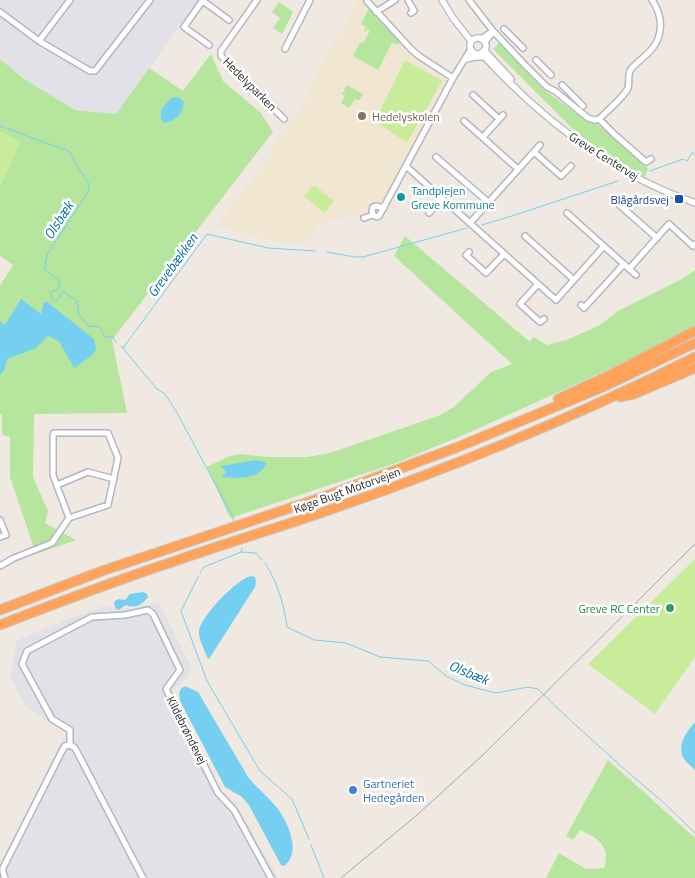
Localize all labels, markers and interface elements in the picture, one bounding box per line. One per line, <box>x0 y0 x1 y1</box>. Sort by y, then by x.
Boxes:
street label: Hedelyparken <box>219 53 281 115</box>
place label: Hedelyskolen <box>372 107 440 126</box>
marker: Hedelyskolen <box>356 110 368 122</box>
street label: Greve Centervej <box>565 127 643 185</box>
place label: Tandplejen Greve Kommune <box>411 181 495 214</box>
place label: Blågårdsvej <box>610 190 669 209</box>
marker: Tandplejen Greve Kommune <box>395 191 407 203</box>
marker: Blågårdsvej <box>673 193 685 205</box>
water label: Olsbæk <box>38 195 79 243</box>
water label: Grevebækken <box>142 228 203 301</box>
street label: Køge Bugt Motorvejen <box>291 462 403 518</box>
place label: Greve RC Center <box>578 599 660 618</box>
marker: Greve RC Center <box>664 602 676 614</box>
water label: Olsbæk <box>446 654 494 690</box>
street label: Kildebrøndevej <box>162 693 212 767</box>
place label: Gartneriet Hedegården <box>363 774 425 807</box>
marker: Gartneriet Hedegården <box>347 784 359 796</box>

